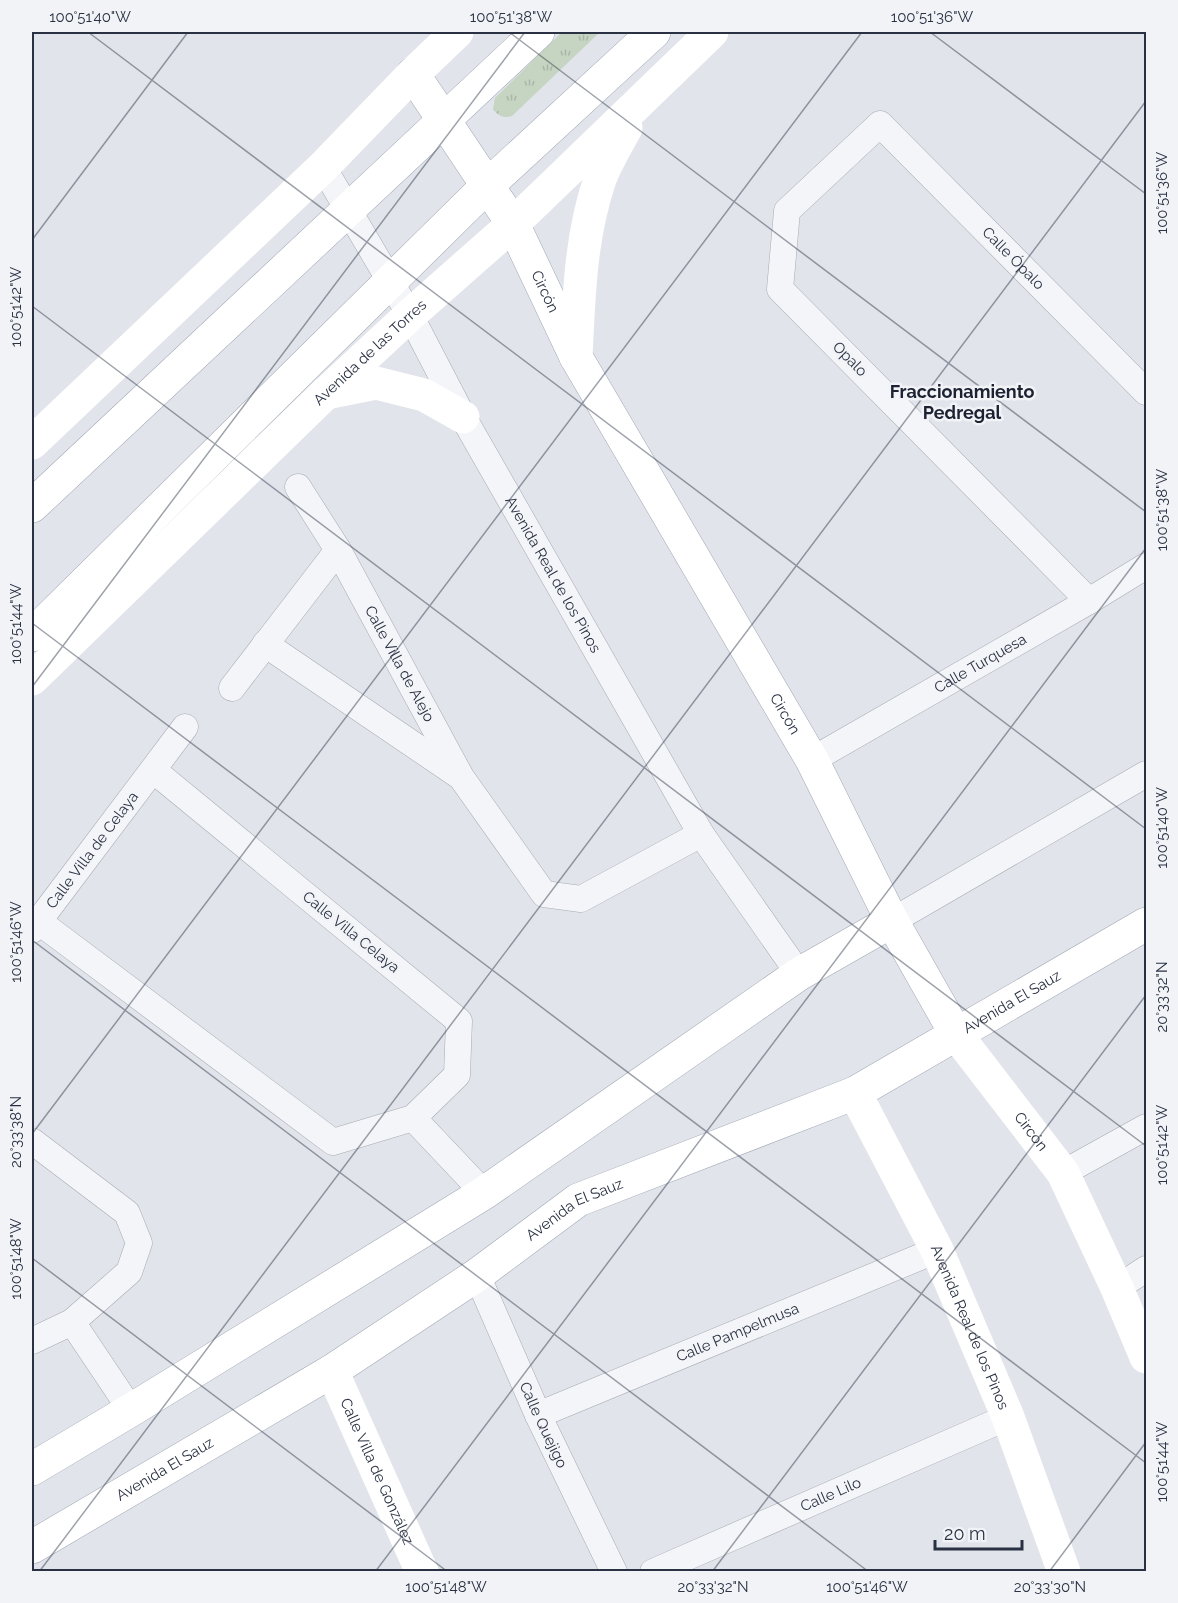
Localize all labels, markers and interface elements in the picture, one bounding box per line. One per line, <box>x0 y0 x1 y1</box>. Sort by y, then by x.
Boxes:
text: 100°51'40"W <box>49 8 131 26</box>
text: 100°51'38"W <box>470 8 552 26</box>
text: 100°51'36"W <box>891 8 974 26</box>
text: 100°51'36"W <box>1153 151 1171 234</box>
street label: Calle Ópalo <box>978 223 1048 293</box>
text: 100°51'42"W <box>7 266 25 347</box>
street label: Circón <box>527 268 563 315</box>
street label: Avenida de las Torres <box>310 296 430 409</box>
street label: Opalo <box>829 338 871 380</box>
district label: Fraccionamiento Pedregal <box>890 381 1034 423</box>
text: 100°51'38"W <box>1153 469 1171 551</box>
street label: Avenida Real de los Pinos <box>501 493 605 656</box>
text: 100°51'44"W <box>7 583 25 664</box>
street label: Calle Villa de Alejo <box>361 603 438 725</box>
street label: Calle Turquesa <box>931 630 1029 697</box>
street label: Circón <box>766 690 804 738</box>
text: 100°51'40"W <box>1153 787 1171 869</box>
street label: Calle Villa de Celaya <box>42 788 142 912</box>
street label: Calle Villa Celaya <box>299 887 403 977</box>
text: 100°51'46"W <box>7 901 25 983</box>
text: 20°33'32"N <box>1153 962 1171 1033</box>
street label: Avenida El Sauz <box>960 966 1064 1037</box>
text: 20°33'38"N <box>7 1096 25 1168</box>
text: 100°51'42"W <box>1153 1104 1171 1185</box>
street label: Circón <box>1010 1108 1052 1155</box>
street label: Avenida El Sauz <box>523 1175 625 1244</box>
text: 100°51'48"W <box>7 1218 25 1300</box>
street label: Avenida Real de los Pinos <box>927 1242 1013 1412</box>
street label: Calle Pampelmusa <box>674 1299 802 1366</box>
street label: Calle Quejigo <box>516 1379 571 1471</box>
street label: Calle Villa de González <box>336 1395 418 1547</box>
text: 100°51'44"W <box>1153 1421 1171 1502</box>
street label: Avenida El Sauz <box>113 1434 217 1505</box>
street label: Calle Lilo <box>798 1473 864 1516</box>
scale bar <box>935 1513 1022 1551</box>
text: 20 m <box>944 1523 986 1544</box>
text: 100°51'48"W <box>405 1578 487 1596</box>
text: 20°33'32"N <box>678 1578 749 1596</box>
text: 100°51'46"W <box>826 1578 908 1596</box>
text: 20°33'30"N <box>1014 1578 1086 1596</box>

